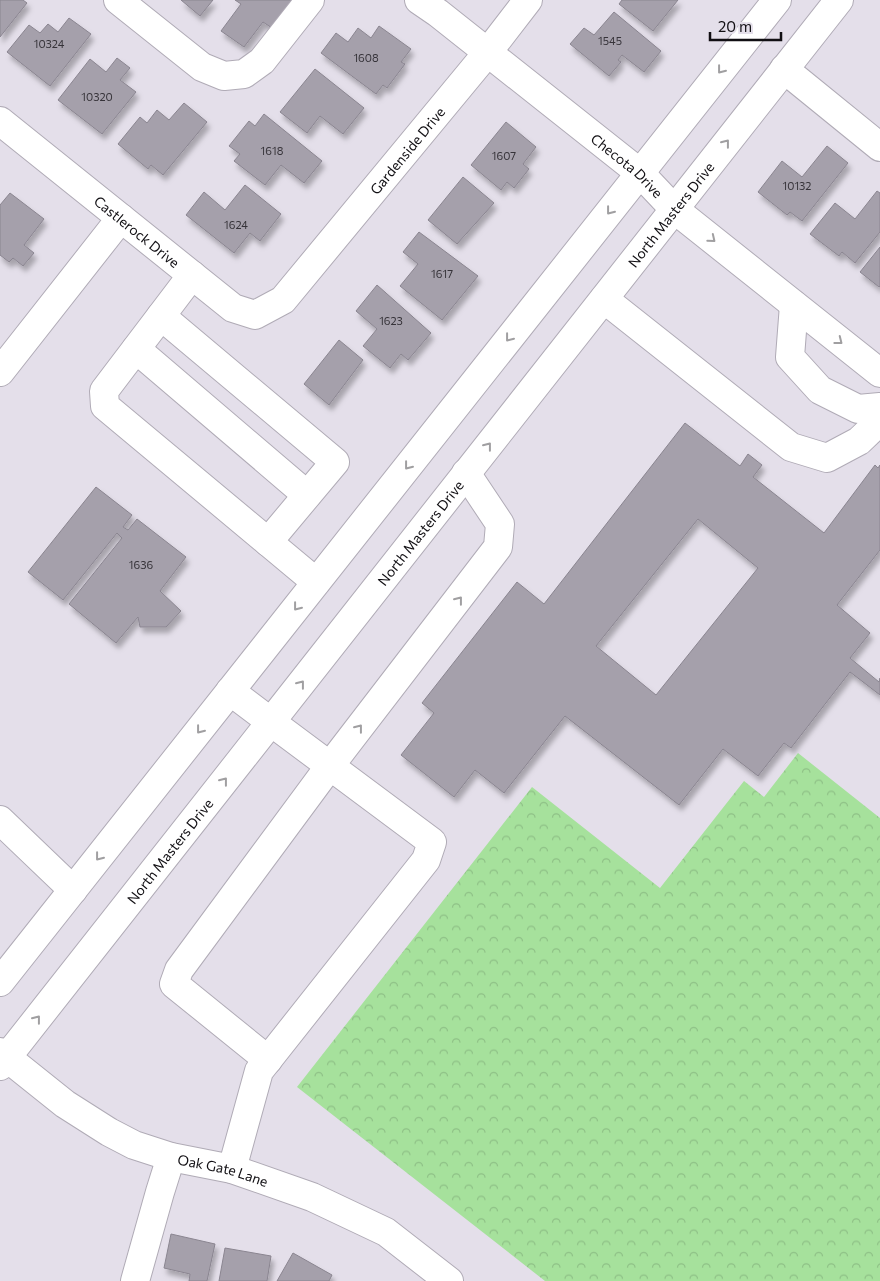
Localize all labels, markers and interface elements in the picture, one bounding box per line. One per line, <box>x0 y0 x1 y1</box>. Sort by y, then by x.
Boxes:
scale bar <box>710 10 781 42</box>
text: 20 m <box>718 17 752 35</box>
house number: 1545 <box>598 34 622 47</box>
house number: 10324 <box>34 37 65 50</box>
house number: 1608 <box>353 51 379 64</box>
one-way arrow <box>719 64 727 73</box>
house number: 10320 <box>81 90 113 103</box>
street label: Gardenside Drive <box>366 103 448 197</box>
street label: Checota Drive <box>588 129 667 201</box>
one-way arrow <box>720 139 729 149</box>
house number: 1618 <box>261 144 284 157</box>
house number: 1607 <box>492 149 516 162</box>
street label: North Masters Drive <box>624 158 717 270</box>
house number: 10132 <box>783 179 811 192</box>
street label: Castlerock Drive <box>91 192 183 271</box>
one-way arrow <box>607 205 615 214</box>
house number: 1624 <box>224 218 248 231</box>
one-way arrow <box>706 234 715 242</box>
house number: 1617 <box>431 267 453 280</box>
house number: 1623 <box>379 314 403 327</box>
one-way arrow <box>506 333 515 342</box>
one-way arrow <box>833 335 842 343</box>
one-way arrow <box>482 443 490 452</box>
one-way arrow <box>406 460 414 469</box>
street label: North Masters Drive <box>373 476 467 588</box>
house number: 1636 <box>129 558 153 571</box>
one-way arrow <box>453 596 462 606</box>
one-way arrow <box>294 601 302 610</box>
one-way arrow <box>295 681 303 690</box>
one-way arrow <box>197 724 206 733</box>
one-way arrow <box>354 725 362 734</box>
one-way arrow <box>218 778 227 787</box>
street label: North Masters Drive <box>123 795 216 907</box>
one-way arrow <box>97 851 105 860</box>
one-way arrow <box>31 1016 39 1025</box>
street label: Oak Gate Lane <box>176 1150 271 1190</box>

